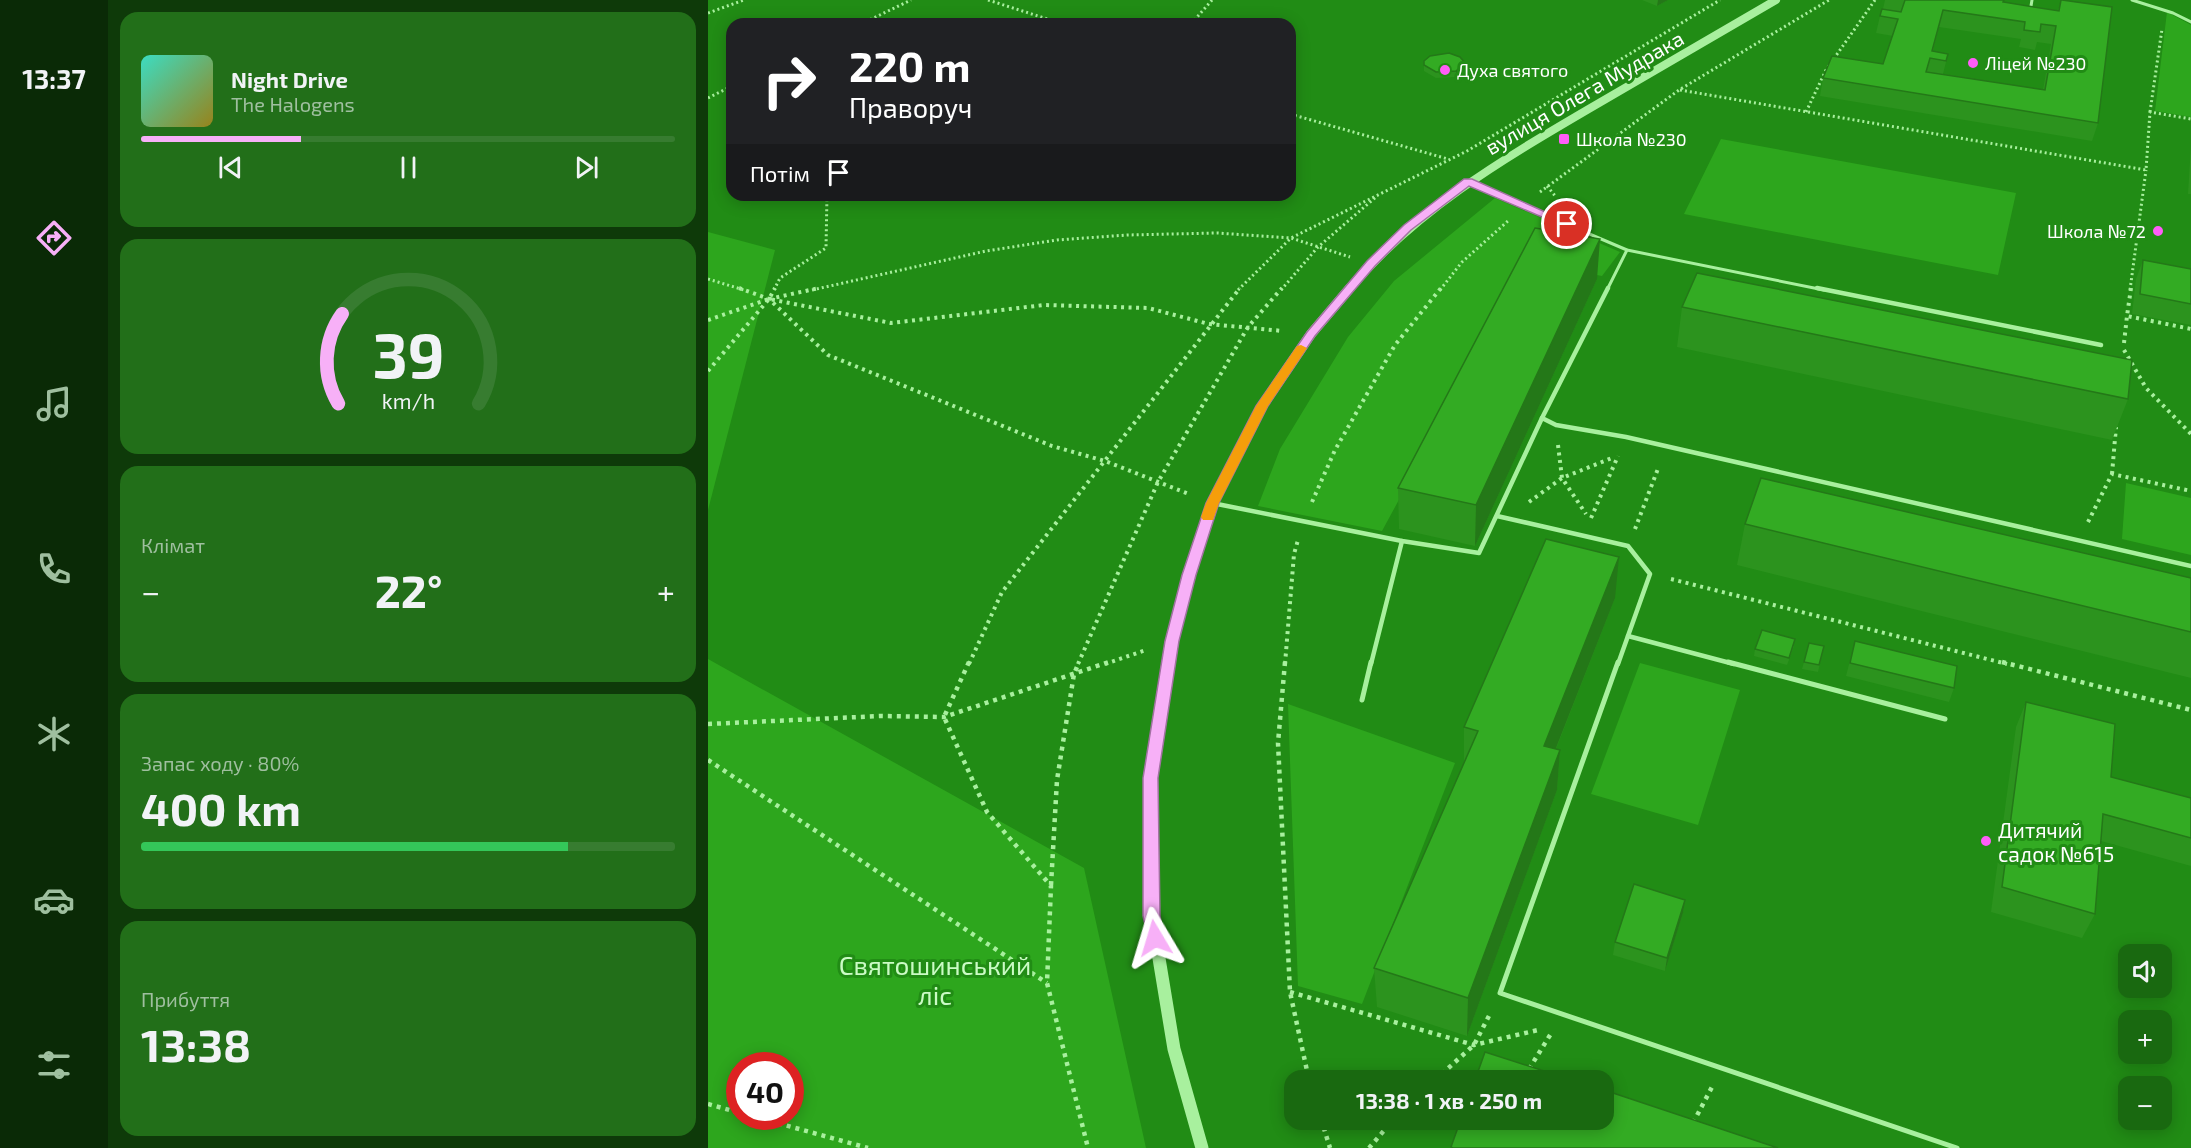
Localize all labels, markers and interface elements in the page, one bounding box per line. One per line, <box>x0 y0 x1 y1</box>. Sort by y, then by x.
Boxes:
street label: вулиця Олега Мудрака <box>1480 25 1688 160</box>
text: 220 m <box>849 40 970 90</box>
icon: right <box>750 42 828 120</box>
place label: Ліцей №230 <box>1985 52 2086 74</box>
marker: Ліцей №230 <box>1966 56 1980 70</box>
place label: Духа святого <box>1457 59 1568 81</box>
text: 13:37 <box>22 62 86 94</box>
marker: Духа святого <box>1438 63 1452 77</box>
text: Night Drive <box>231 66 348 92</box>
text: Праворуч <box>849 91 972 123</box>
text: The Halogens <box>231 92 355 116</box>
place label: Школа №230 <box>1576 128 1687 150</box>
marker: Школа №230 <box>1557 132 1571 146</box>
icon: previous <box>214 151 247 184</box>
icon: pause <box>392 151 425 184</box>
icon: next <box>570 151 603 184</box>
icon: arrive <box>822 156 855 189</box>
text: Потім <box>750 160 810 186</box>
pin <box>1541 198 1592 249</box>
icon: arrive <box>1550 207 1583 240</box>
icon: directions <box>33 217 75 259</box>
place label: Школа №72 <box>2047 220 2146 242</box>
marker: Школа №72 <box>2151 224 2165 238</box>
text: 39 <box>372 316 444 391</box>
icon: music <box>33 383 75 425</box>
text: km/h <box>381 388 435 413</box>
text: Клімат <box>141 533 205 557</box>
icon: phone <box>33 548 75 590</box>
text: 22° <box>375 563 442 617</box>
text: − <box>141 571 160 611</box>
text: + <box>657 571 675 611</box>
icon: climate <box>33 713 75 755</box>
text: Запас ходу · 80% <box>141 751 299 775</box>
text: 400 km <box>141 781 301 835</box>
place label: Дитячий садок №615 <box>1998 817 2114 866</box>
marker: Дитячий садок №615 <box>1979 834 1993 848</box>
icon: car <box>33 879 75 921</box>
position arrow <box>1123 906 1187 970</box>
map controls <box>2118 944 2172 1130</box>
button: sound <box>2118 944 2172 998</box>
park label: Святошинський ліс <box>839 949 1031 1010</box>
text: Прибуття <box>141 987 230 1011</box>
button: + <box>2118 1010 2172 1064</box>
text: 13:38 <box>141 1017 251 1071</box>
icon: filters <box>33 1044 75 1086</box>
speed limit sign: 40 <box>726 1052 804 1130</box>
button: − <box>2118 1076 2172 1130</box>
text: 13:38 · 1 хв · 250 m <box>1356 1087 1542 1113</box>

